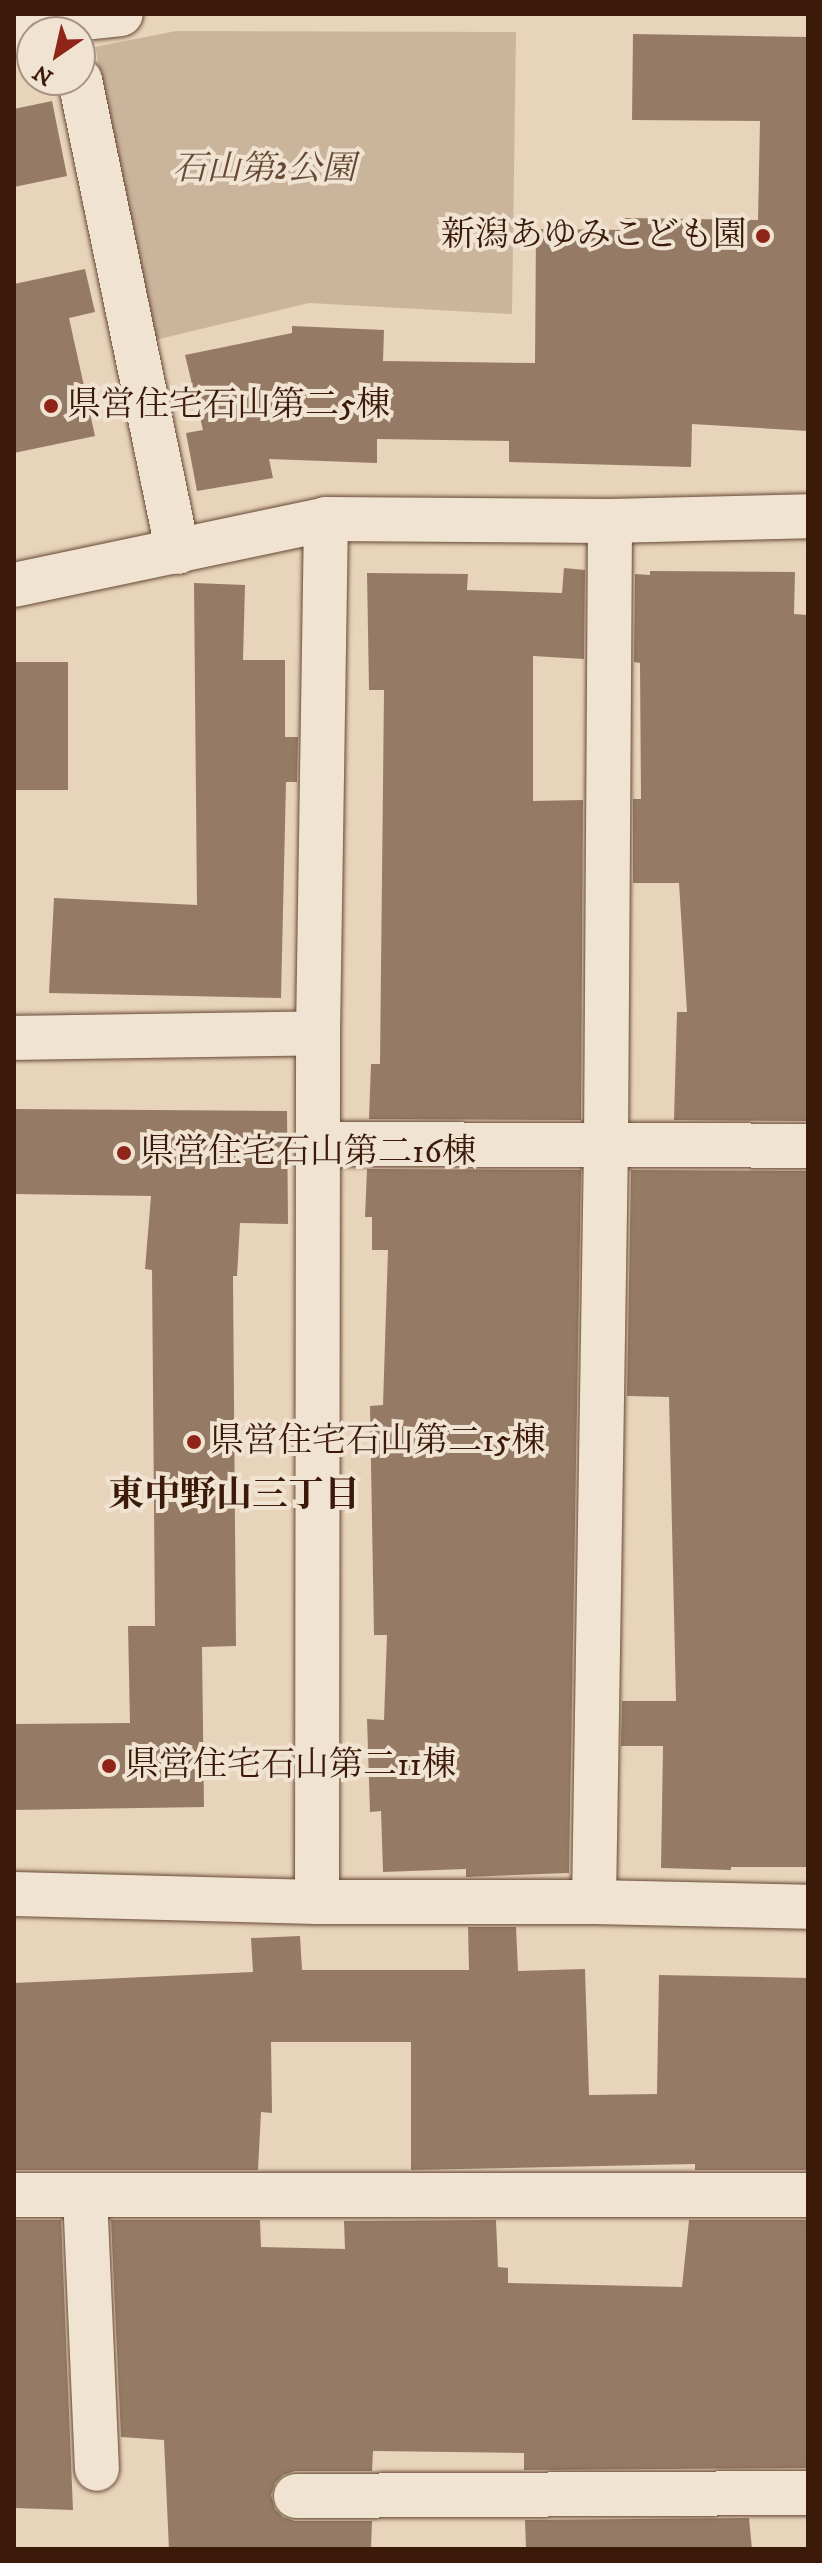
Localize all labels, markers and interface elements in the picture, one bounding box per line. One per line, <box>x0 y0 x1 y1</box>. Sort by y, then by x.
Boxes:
north arrow <box>16 16 96 96</box>
text: N <box>28 58 58 91</box>
park label: 石山第2公園 <box>173 150 355 190</box>
place label: 新潟あゆみこども園 <box>441 216 747 256</box>
marker: 新潟あゆみこども園 <box>754 227 772 245</box>
place label: 県営住宅石山第二5棟 <box>67 386 390 426</box>
marker: 県営住宅石山第二5棟 <box>42 397 60 415</box>
place label: 県営住宅石山第二16棟 <box>140 1133 476 1173</box>
marker: 県営住宅石山第二16棟 <box>115 1144 133 1162</box>
place label: 県営住宅石山第二15棟 <box>210 1422 545 1462</box>
marker: 県営住宅石山第二15棟 <box>185 1433 203 1451</box>
district label: 東中野山三丁目 <box>108 1474 360 1518</box>
place label: 県営住宅石山第二11棟 <box>125 1746 456 1786</box>
marker: 県営住宅石山第二11棟 <box>100 1757 118 1775</box>

